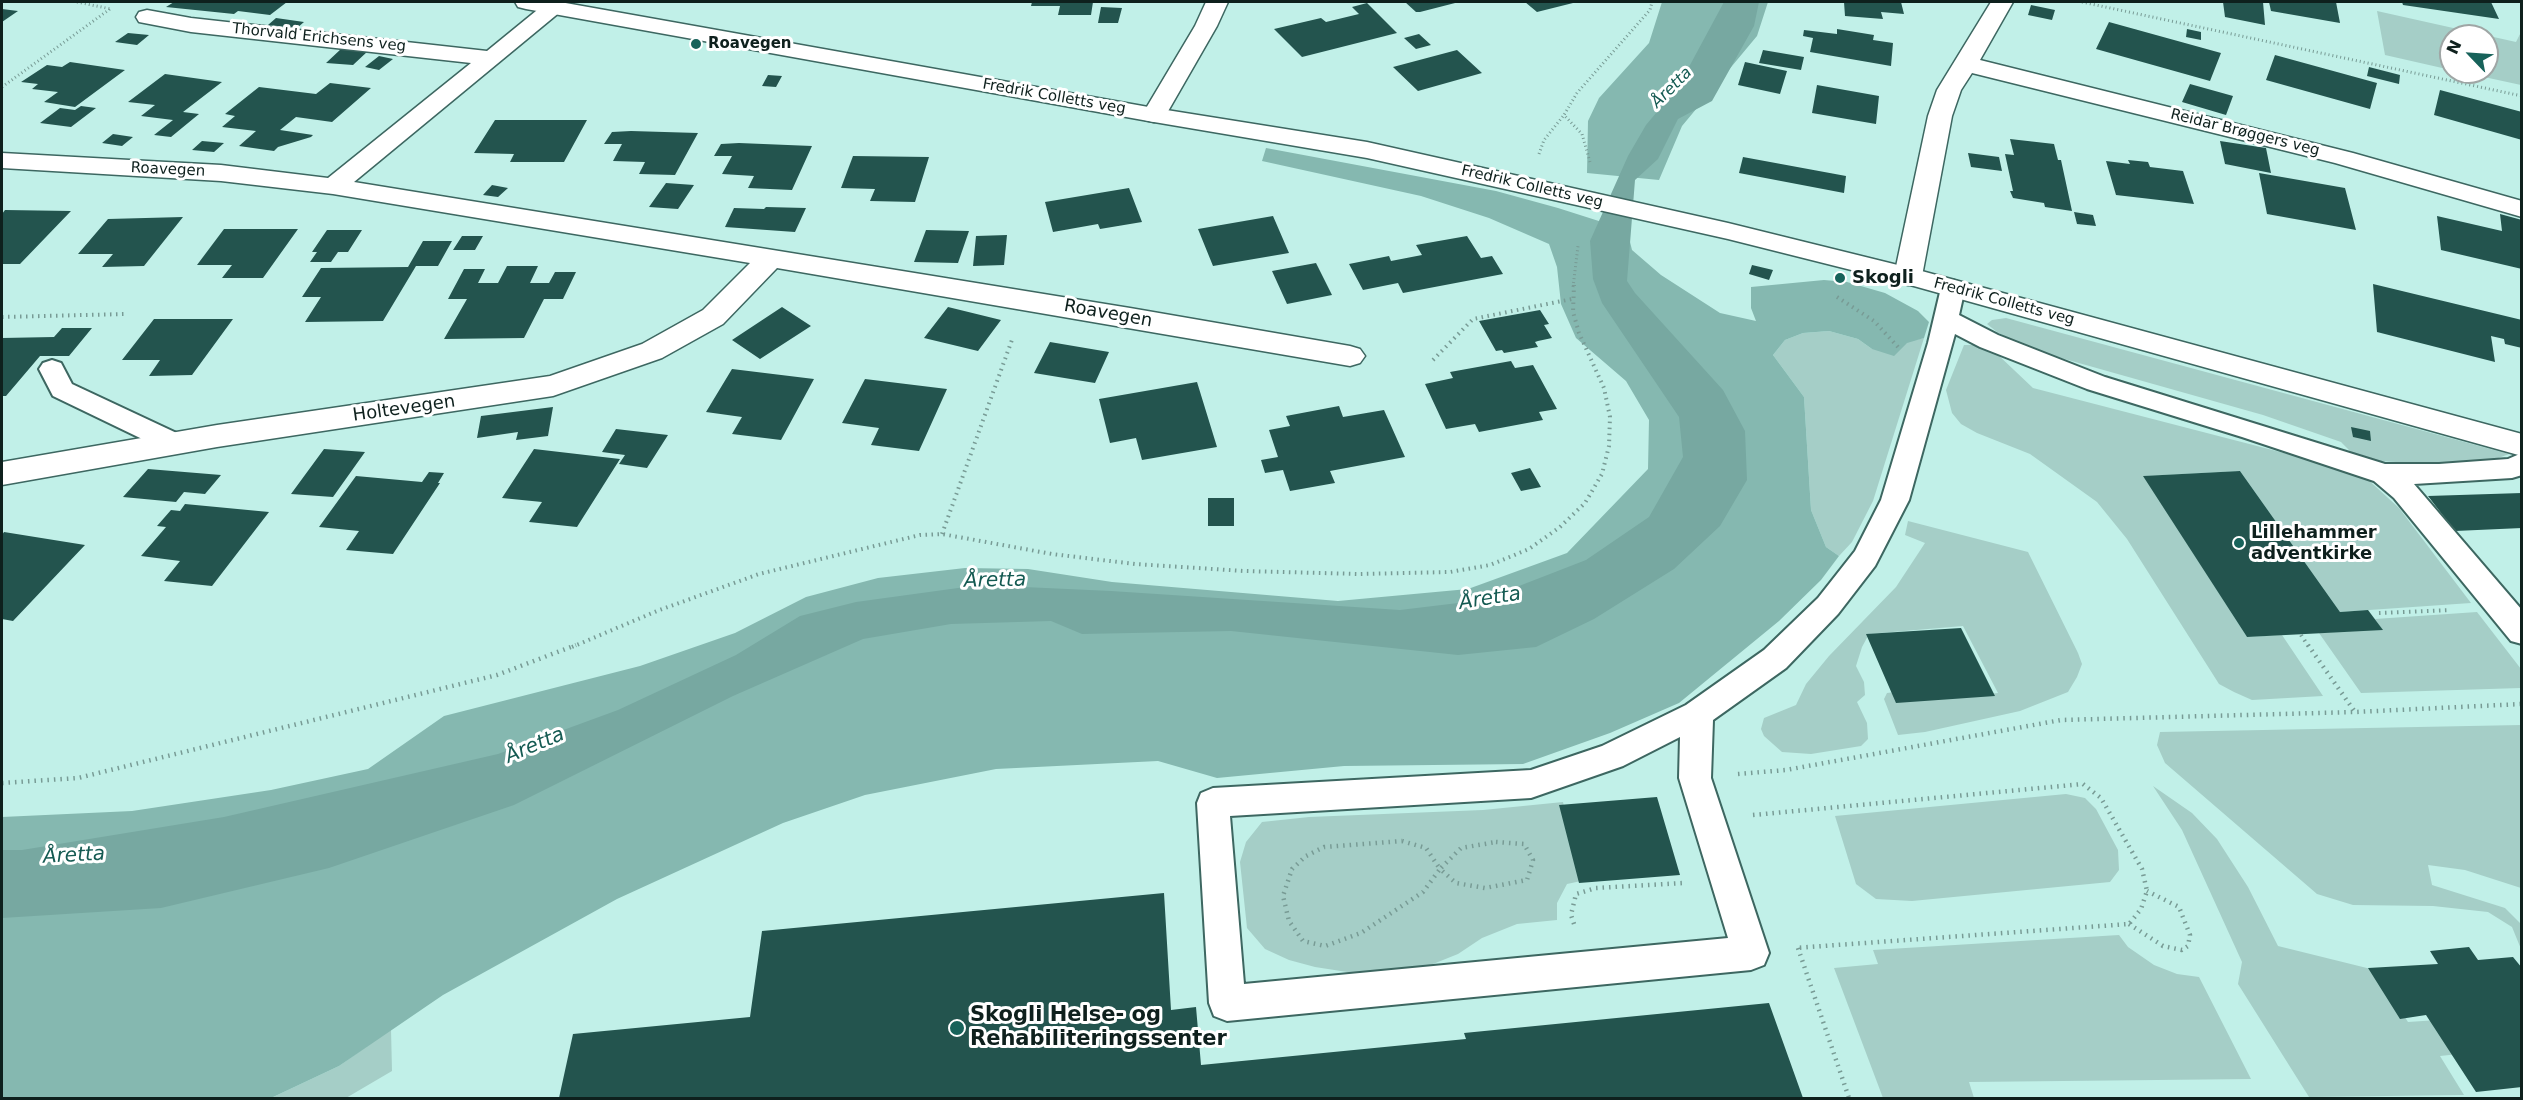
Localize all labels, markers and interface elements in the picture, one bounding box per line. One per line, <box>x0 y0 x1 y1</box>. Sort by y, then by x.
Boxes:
street label: Thorvald Erichsens veg <box>231 20 407 56</box>
north arrow <box>2439 24 2499 84</box>
place label: Roavegen <box>708 35 792 53</box>
marker: Roavegen <box>689 37 703 51</box>
text: N <box>2443 37 2465 57</box>
water label: Åretta <box>1648 64 1696 112</box>
street label: Fredrik Colletts veg <box>981 76 1127 118</box>
street label: Reidar Brøggers veg <box>2169 106 2321 160</box>
street label: Roavegen <box>130 159 206 181</box>
street label: Fredrik Colletts veg <box>1459 162 1605 212</box>
place label: Skogli <box>1852 267 1914 289</box>
marker: Skogli <box>1833 271 1847 285</box>
street label: Fredrik Colletts veg <box>1932 275 2076 329</box>
street label: Roavegen <box>1062 296 1154 332</box>
street label: Holtevegen <box>351 391 457 427</box>
place label: Lillehammer adventkirke <box>2251 522 2377 564</box>
marker: Lillehammer adventkirke <box>2232 536 2246 550</box>
water label: Åretta <box>964 568 1026 594</box>
water label: Åretta <box>1457 582 1523 616</box>
water label: Åretta <box>502 723 568 769</box>
water label: Åretta <box>42 842 106 870</box>
place label: Skogli Helse- og Rehabiliteringssenter <box>970 1003 1227 1053</box>
marker: Skogli Helse- og Rehabiliteringssenter <box>948 1019 966 1037</box>

